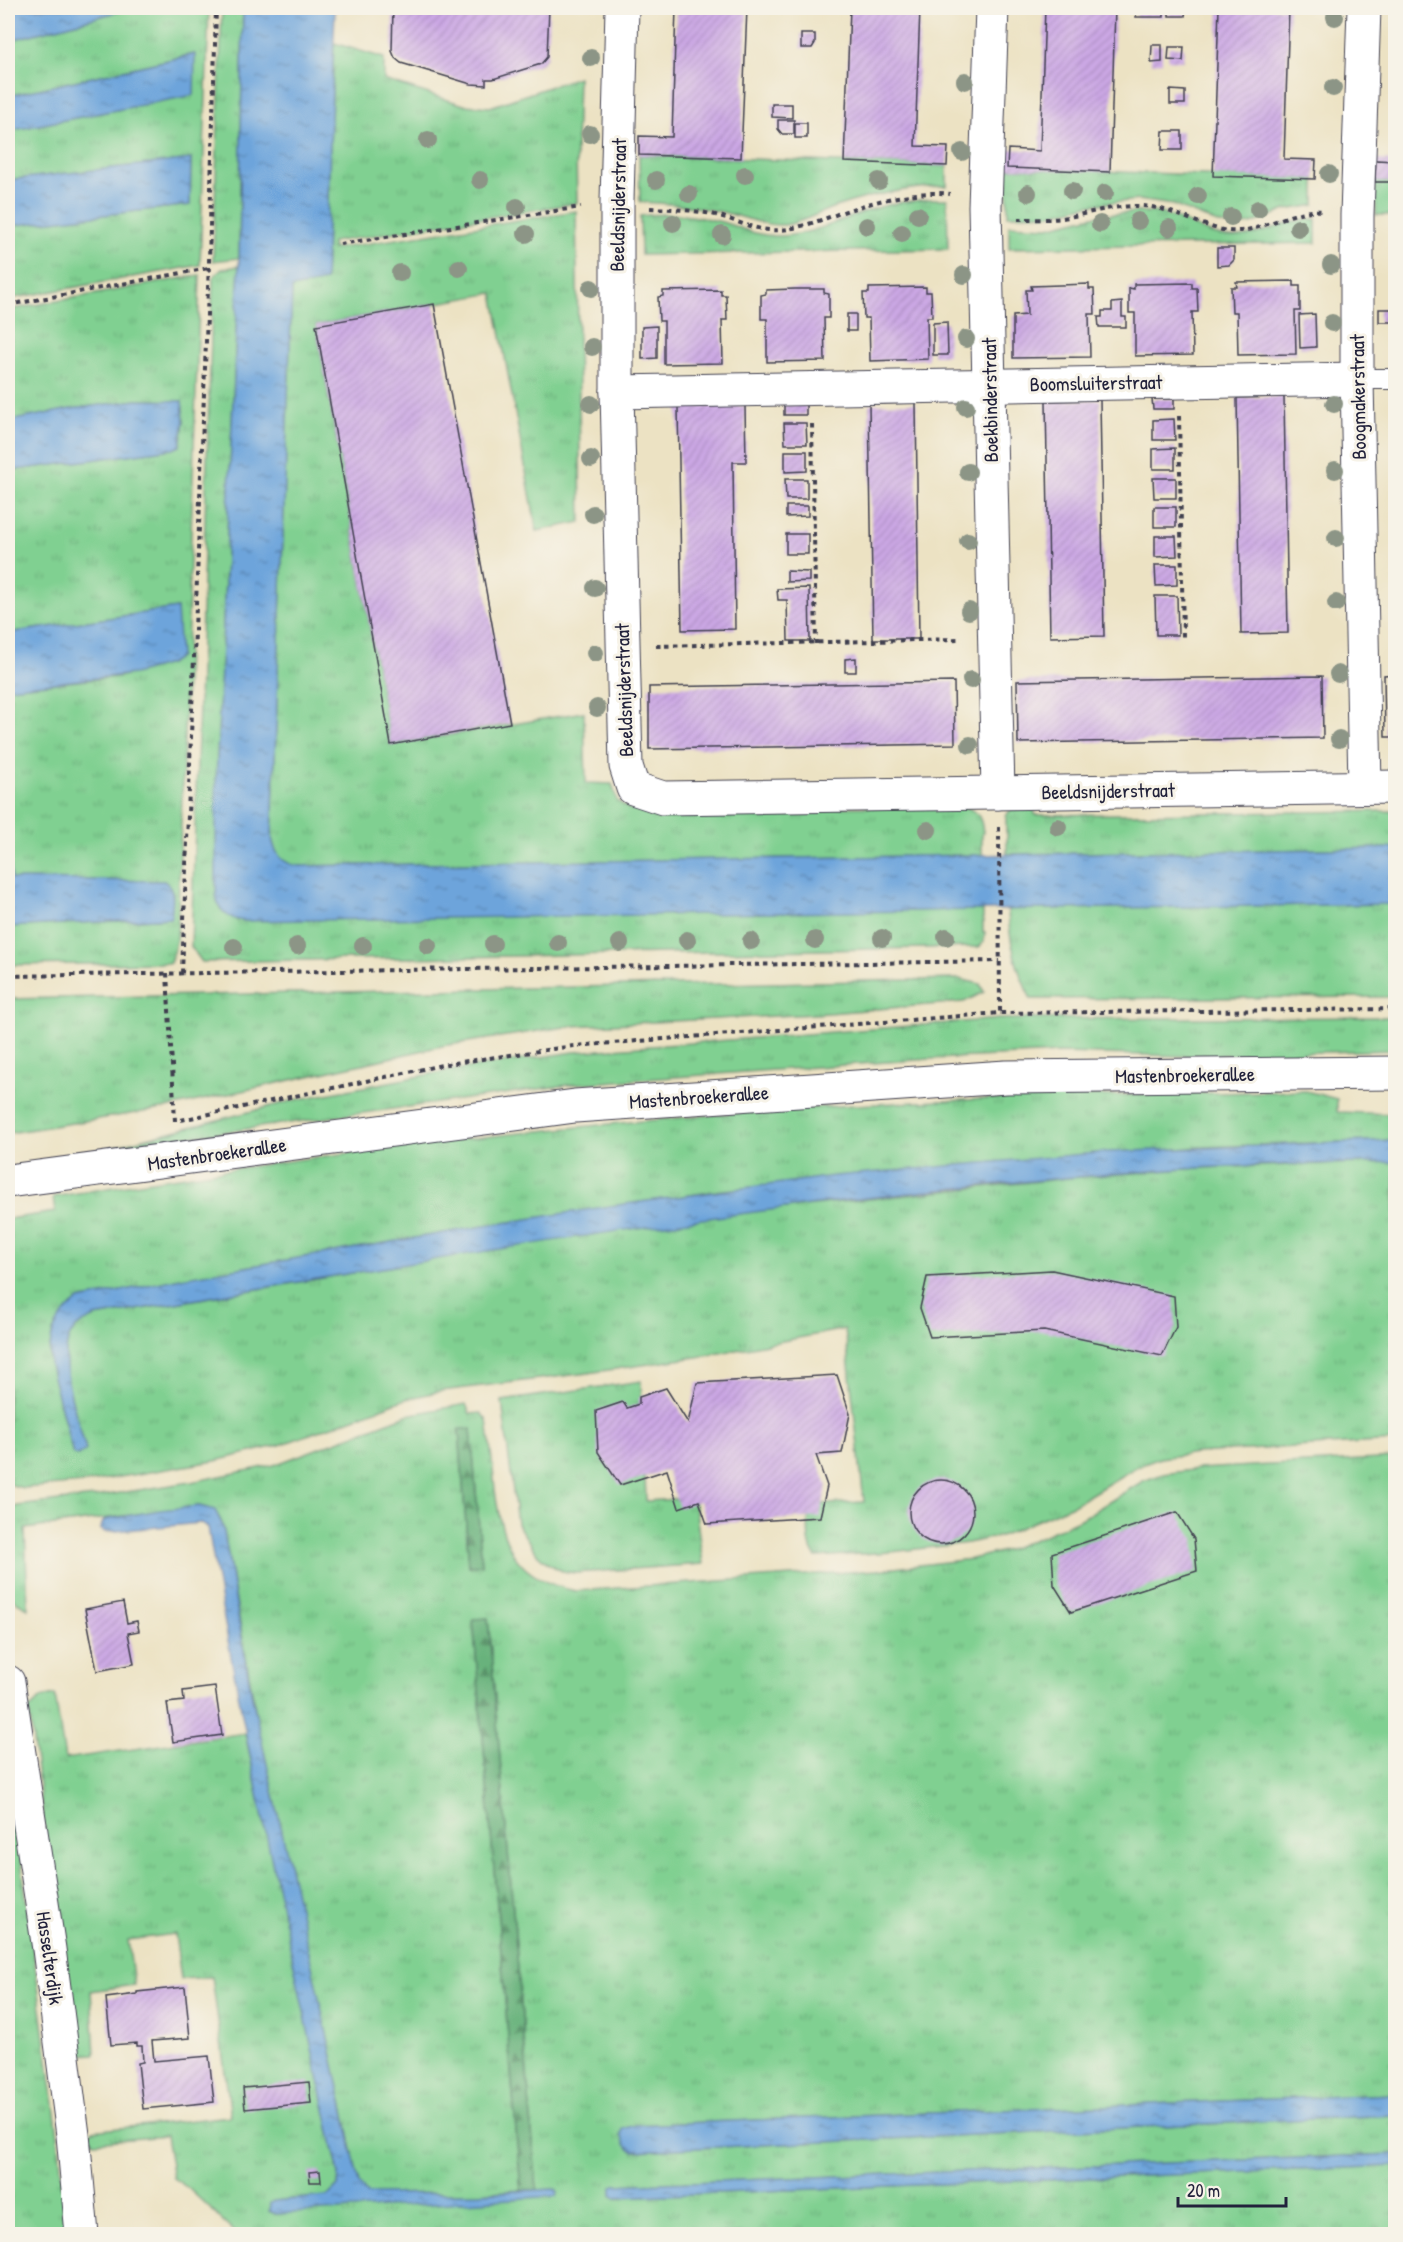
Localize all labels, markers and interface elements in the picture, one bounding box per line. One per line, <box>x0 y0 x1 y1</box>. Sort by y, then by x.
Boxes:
street label: Beeldsnijderstraat <box>603 137 632 272</box>
street label: Boogmakerstraat <box>1343 333 1372 460</box>
street label: Boekbinderstraat <box>975 336 1004 463</box>
street label: Boomsluiterstraat <box>1029 368 1164 397</box>
street label: Beeldsnijderstraat <box>608 622 639 757</box>
street label: Beeldsnijderstraat <box>1041 776 1176 805</box>
street label: Mastenbroekerallee <box>1115 1060 1255 1089</box>
street label: Mastenbroekerallee <box>628 1078 770 1115</box>
street label: Mastenbroekerallee <box>146 1130 288 1177</box>
street label: Hasselterdijk <box>31 1910 70 2006</box>
scale bar <box>1178 2170 1286 2208</box>
text: 20 m <box>1187 2178 1220 2203</box>

